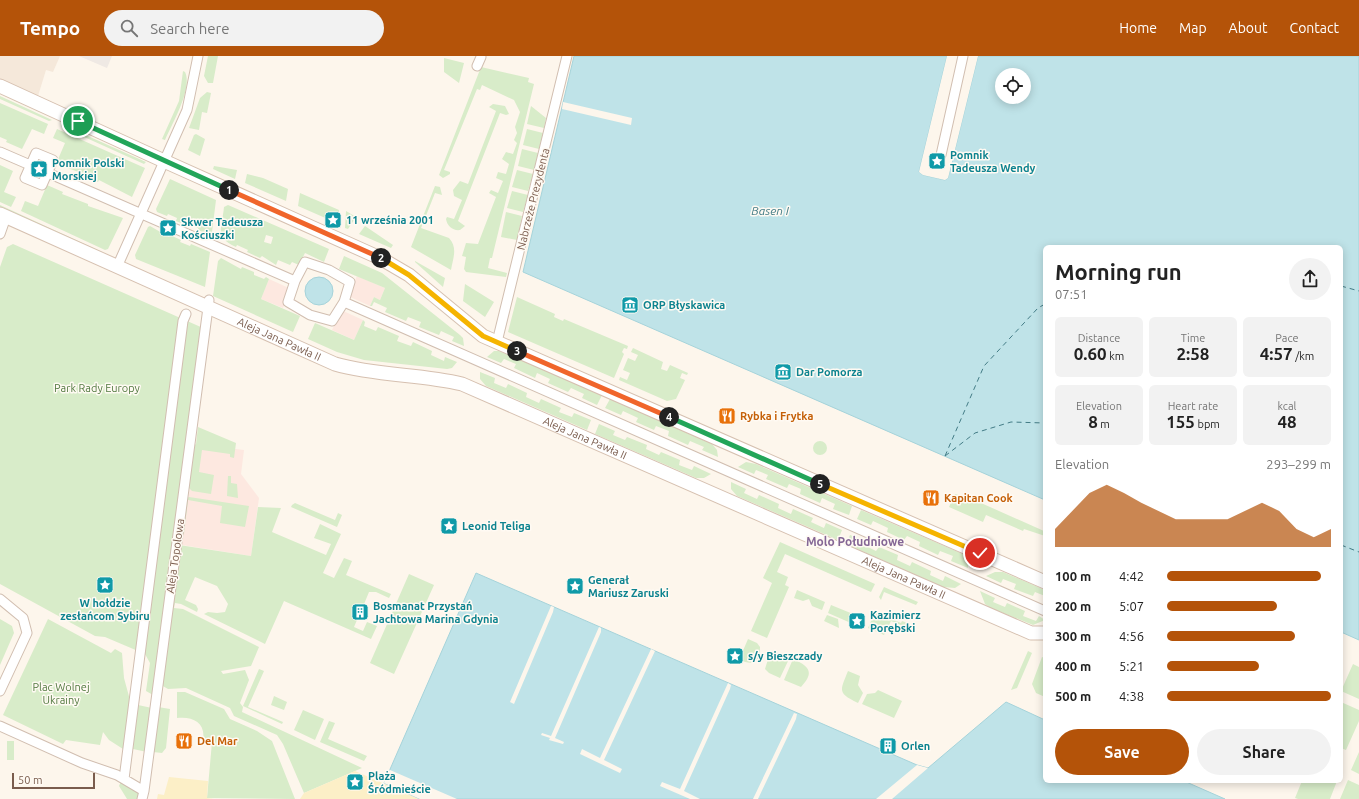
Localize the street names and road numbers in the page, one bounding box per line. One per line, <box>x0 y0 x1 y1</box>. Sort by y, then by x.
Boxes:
street label: Nabrzeże Prezydenta <box>515 147 551 251</box>
street label: Aleja Jana Pawła II <box>236 315 323 363</box>
street label: Aleja Jana Pawła II <box>541 414 629 461</box>
street label: Aleja Topolowa <box>164 518 186 594</box>
street label: Aleja Jana Pawła II <box>860 554 947 601</box>

